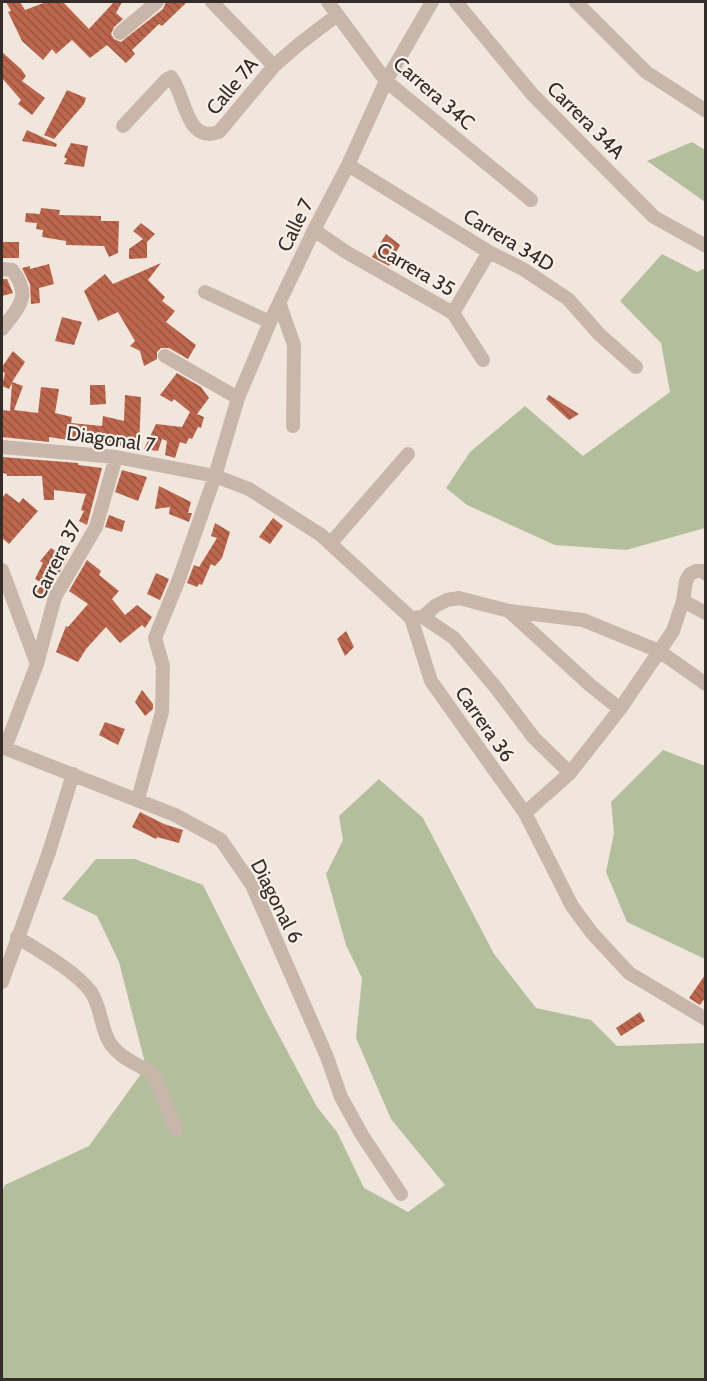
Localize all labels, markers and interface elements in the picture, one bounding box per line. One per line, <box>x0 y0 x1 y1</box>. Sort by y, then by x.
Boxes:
street label: Carrera 34C <box>389 51 479 135</box>
street label: Calle 7A <box>201 52 263 120</box>
street label: Carrera 34A <box>542 76 630 164</box>
street label: Calle 7 <box>272 195 318 255</box>
street label: Carrera 34D <box>459 204 559 276</box>
street label: Carrera 35 <box>373 237 459 301</box>
street label: Diagonal 7 <box>65 421 157 457</box>
street label: Carrera 37 <box>26 516 86 604</box>
street label: Carrera 36 <box>450 681 520 767</box>
street label: Diagonal 6 <box>246 855 308 947</box>

